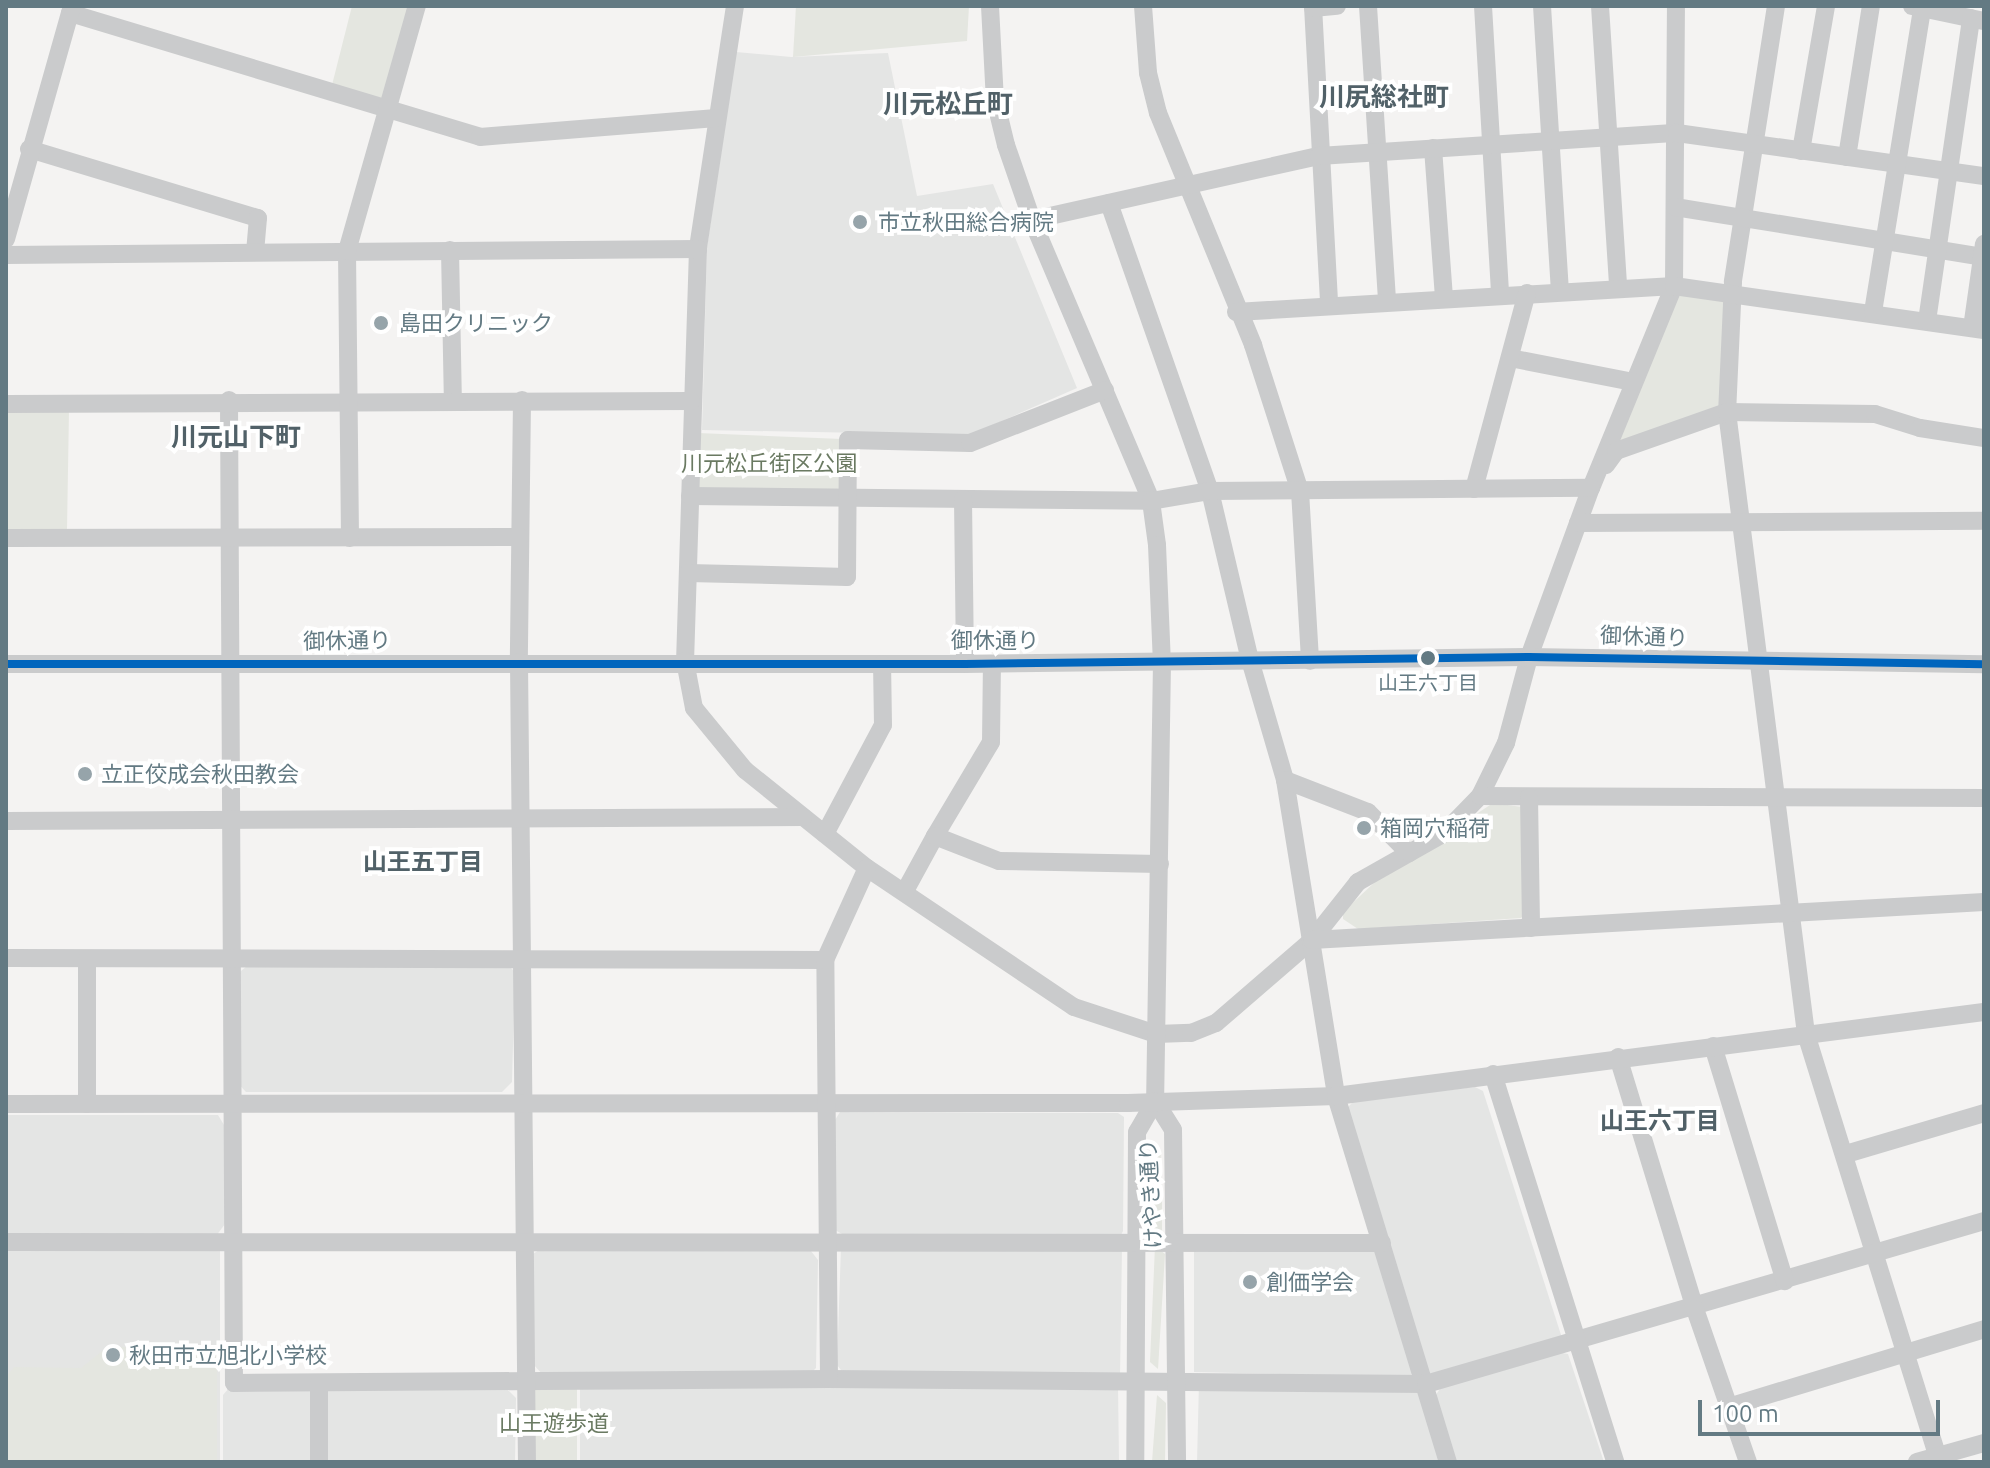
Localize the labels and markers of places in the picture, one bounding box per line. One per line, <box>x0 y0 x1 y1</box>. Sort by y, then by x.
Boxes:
place label: 市立秋田総合病院 <box>878 209 1054 235</box>
marker: 市立秋田総合病院 <box>849 211 871 233</box>
place label: 島田クリニック <box>399 310 553 336</box>
marker: 島田クリニック <box>370 312 392 334</box>
marker: 山王六丁目 <box>1420 650 1436 666</box>
place label: 山王六丁目 <box>1378 670 1478 694</box>
place label: 立正佼成会秋田教会 <box>101 761 299 787</box>
marker: 立正佼成会秋田教会 <box>76 765 94 783</box>
place label: 箱岡穴稲荷 <box>1380 815 1490 841</box>
marker: 箱岡穴稲荷 <box>1355 819 1373 837</box>
place label: 創価学会 <box>1266 1269 1354 1295</box>
marker: 創価学会 <box>1241 1273 1259 1291</box>
place label: 秋田市立旭北小学校 <box>129 1342 327 1368</box>
marker: 秋田市立旭北小学校 <box>104 1346 122 1364</box>

